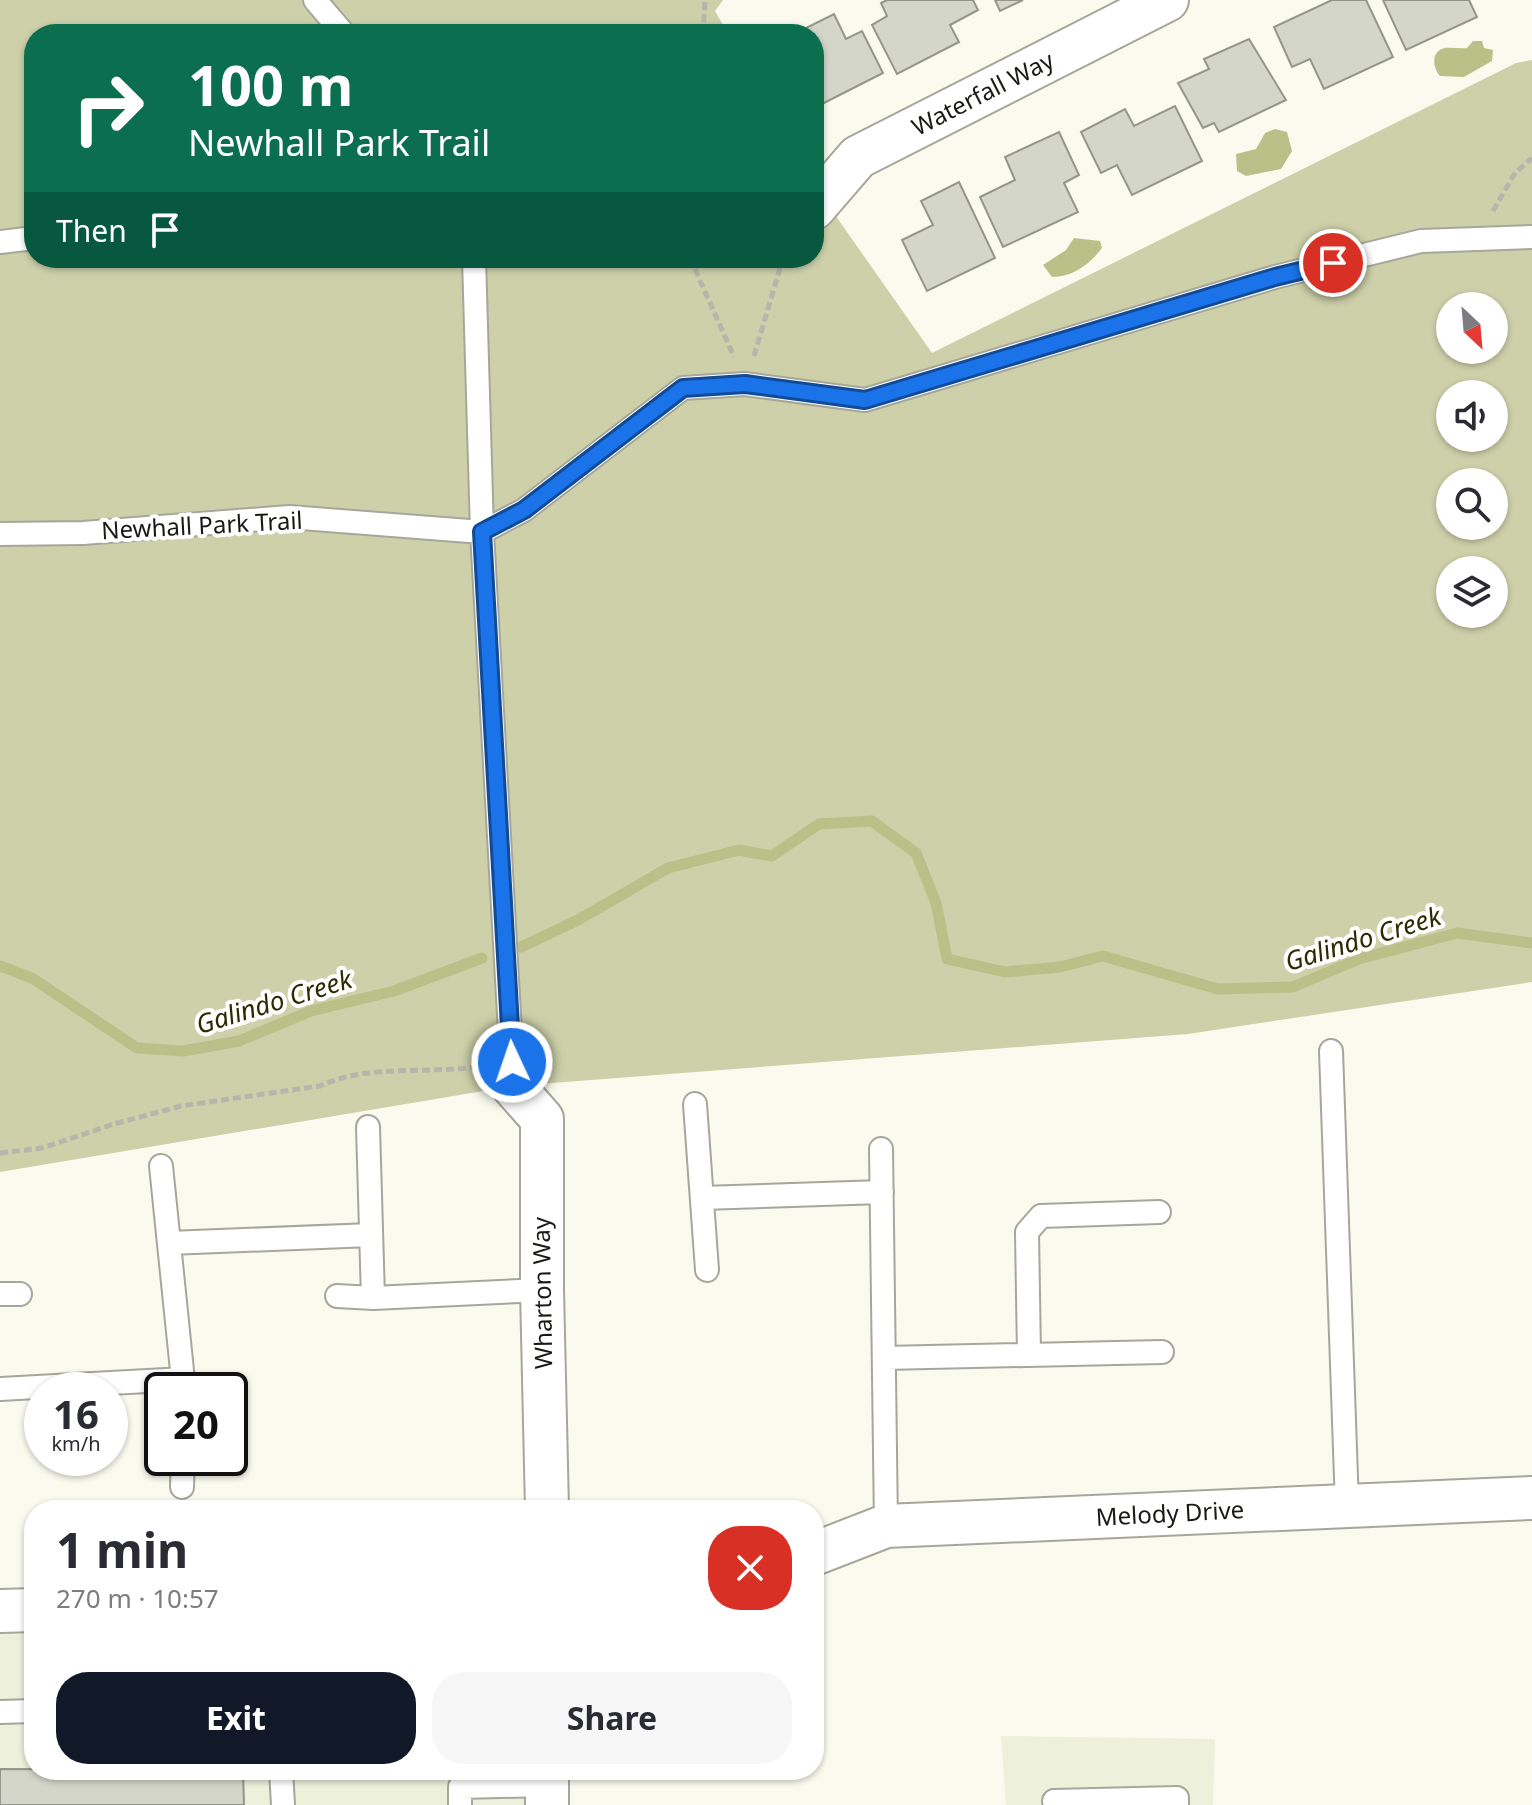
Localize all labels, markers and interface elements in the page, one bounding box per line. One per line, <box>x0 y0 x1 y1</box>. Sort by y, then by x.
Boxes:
street label: Waterfall Way <box>906 42 1060 143</box>
text: 100 m <box>188 46 353 122</box>
icon: right <box>56 56 160 160</box>
text: Newhall Park Trail <box>188 118 490 167</box>
icon: arrive <box>143 208 187 252</box>
text: Then <box>56 210 127 251</box>
pin <box>1299 229 1367 297</box>
icon: arrive <box>1311 241 1355 285</box>
north arrow <box>1436 292 1508 364</box>
map controls <box>1436 292 1508 628</box>
button: sound <box>1436 380 1508 452</box>
button: search <box>1436 468 1508 540</box>
street label: Newhall Park Trail <box>100 503 303 546</box>
button: layers <box>1436 556 1508 628</box>
water label: Galindo Creek <box>1280 897 1446 979</box>
water label: Galindo Creek <box>191 960 357 1042</box>
position arrow <box>470 1020 554 1104</box>
street label: Wharton Way <box>524 1216 559 1369</box>
speed limit sign: 20 <box>144 1372 248 1476</box>
text: 16 <box>53 1386 99 1441</box>
text: km/h <box>51 1430 101 1457</box>
street label: Melody Drive <box>1095 1492 1245 1533</box>
text: 1 min <box>56 1517 188 1582</box>
button: close <box>708 1526 792 1610</box>
text: 270 m · 10:57 <box>56 1580 219 1616</box>
button: Exit <box>56 1672 416 1764</box>
button: Share <box>432 1672 792 1764</box>

